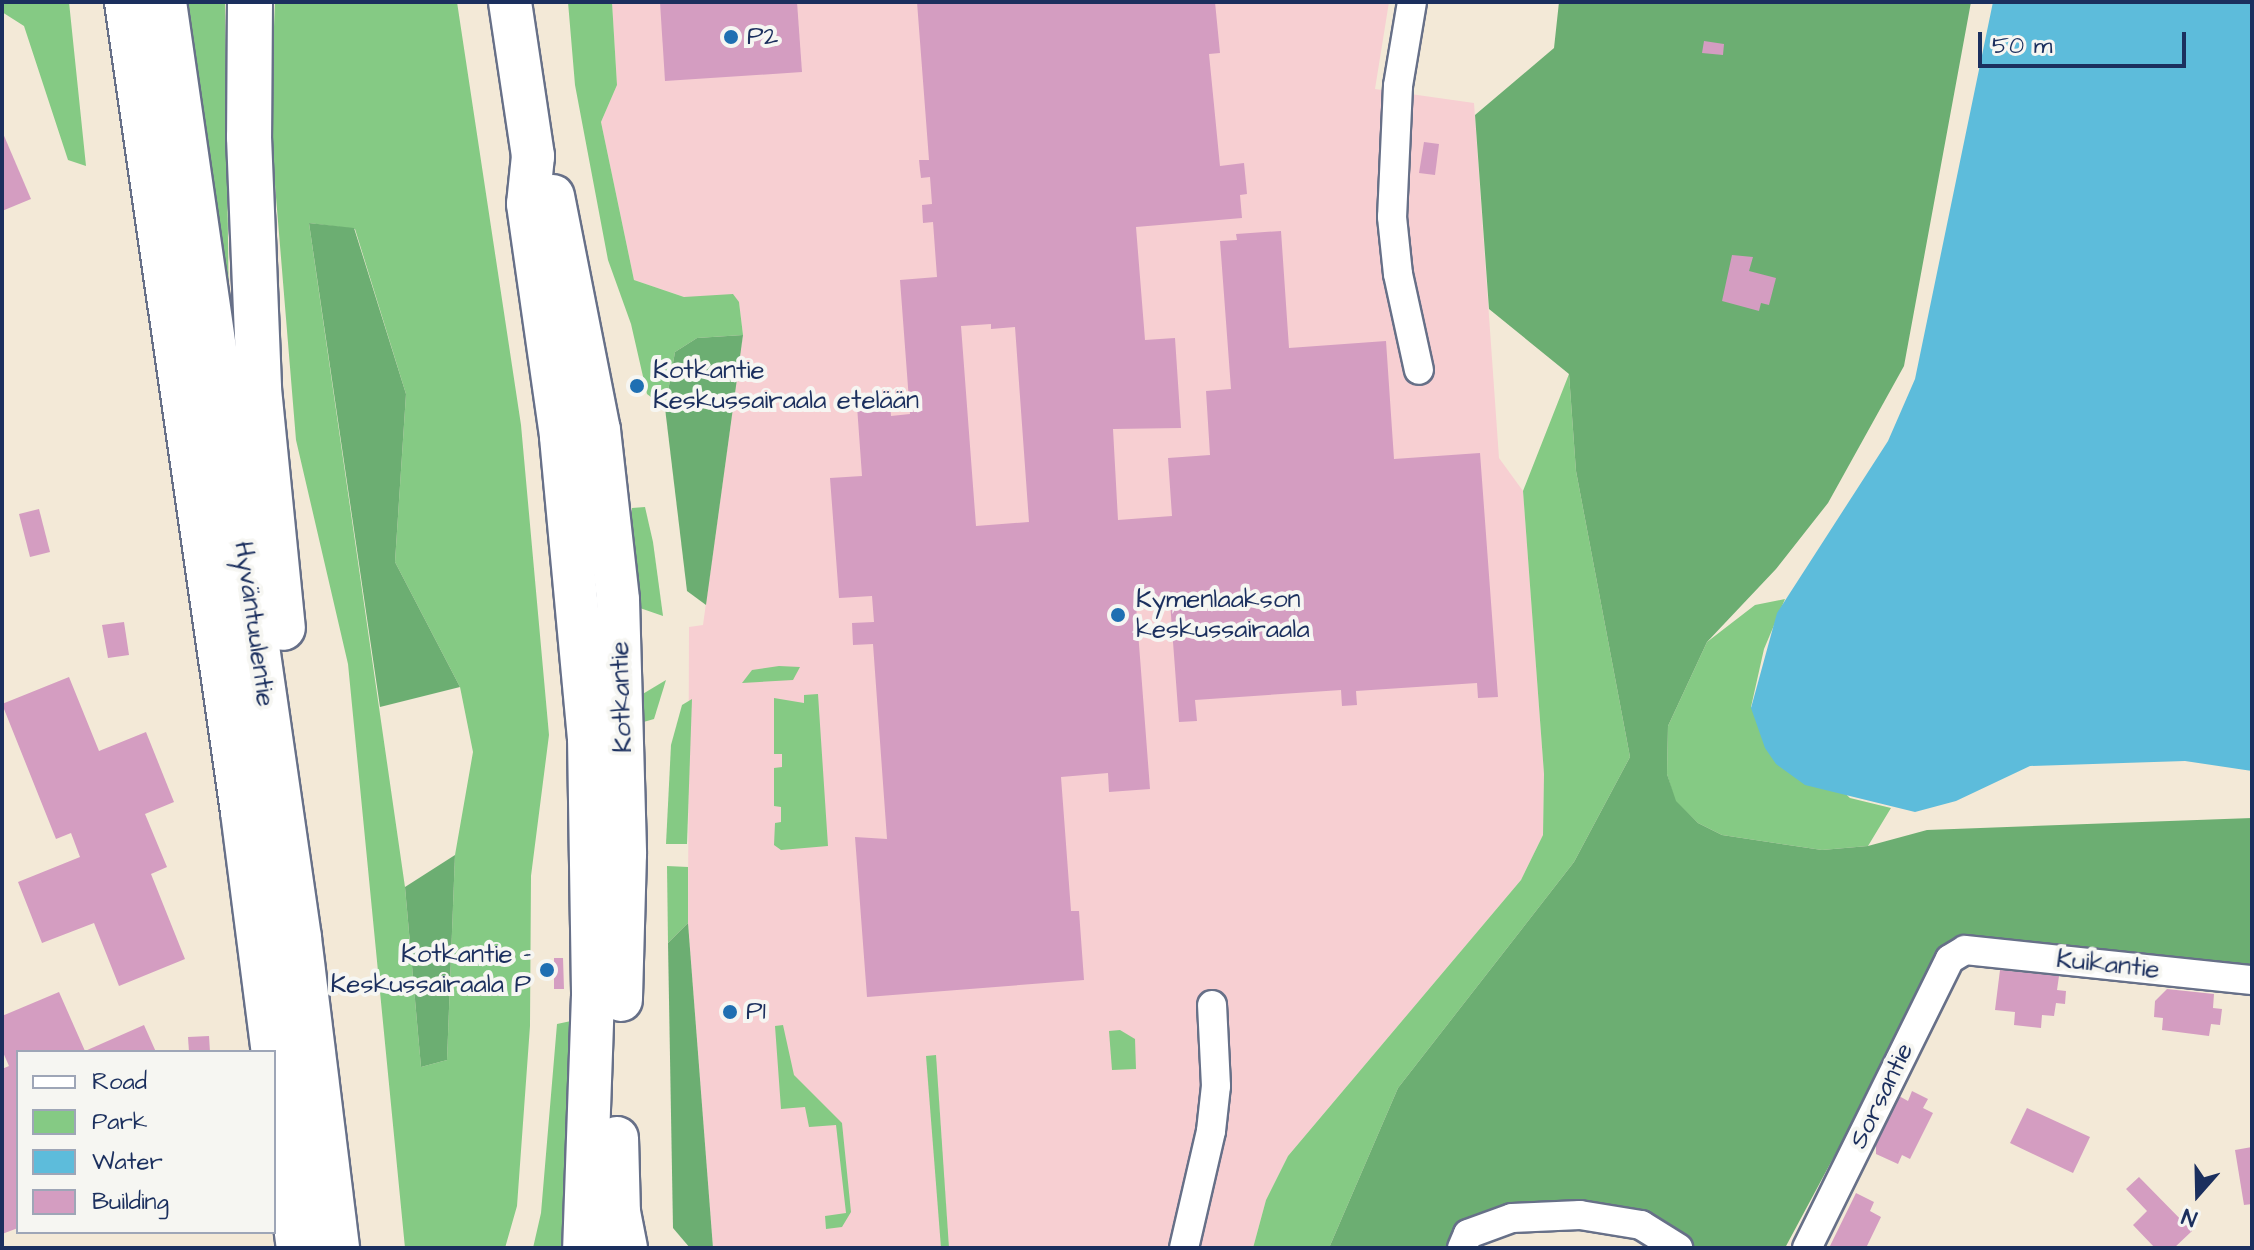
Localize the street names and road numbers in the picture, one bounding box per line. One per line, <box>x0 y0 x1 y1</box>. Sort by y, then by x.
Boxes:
street label: Hyväntuulentie <box>227 539 281 709</box>
street label: Kotkantie <box>604 641 640 753</box>
street label: Kuikantie <box>2055 944 2161 986</box>
street label: Sorsantie <box>1843 1038 1921 1154</box>

